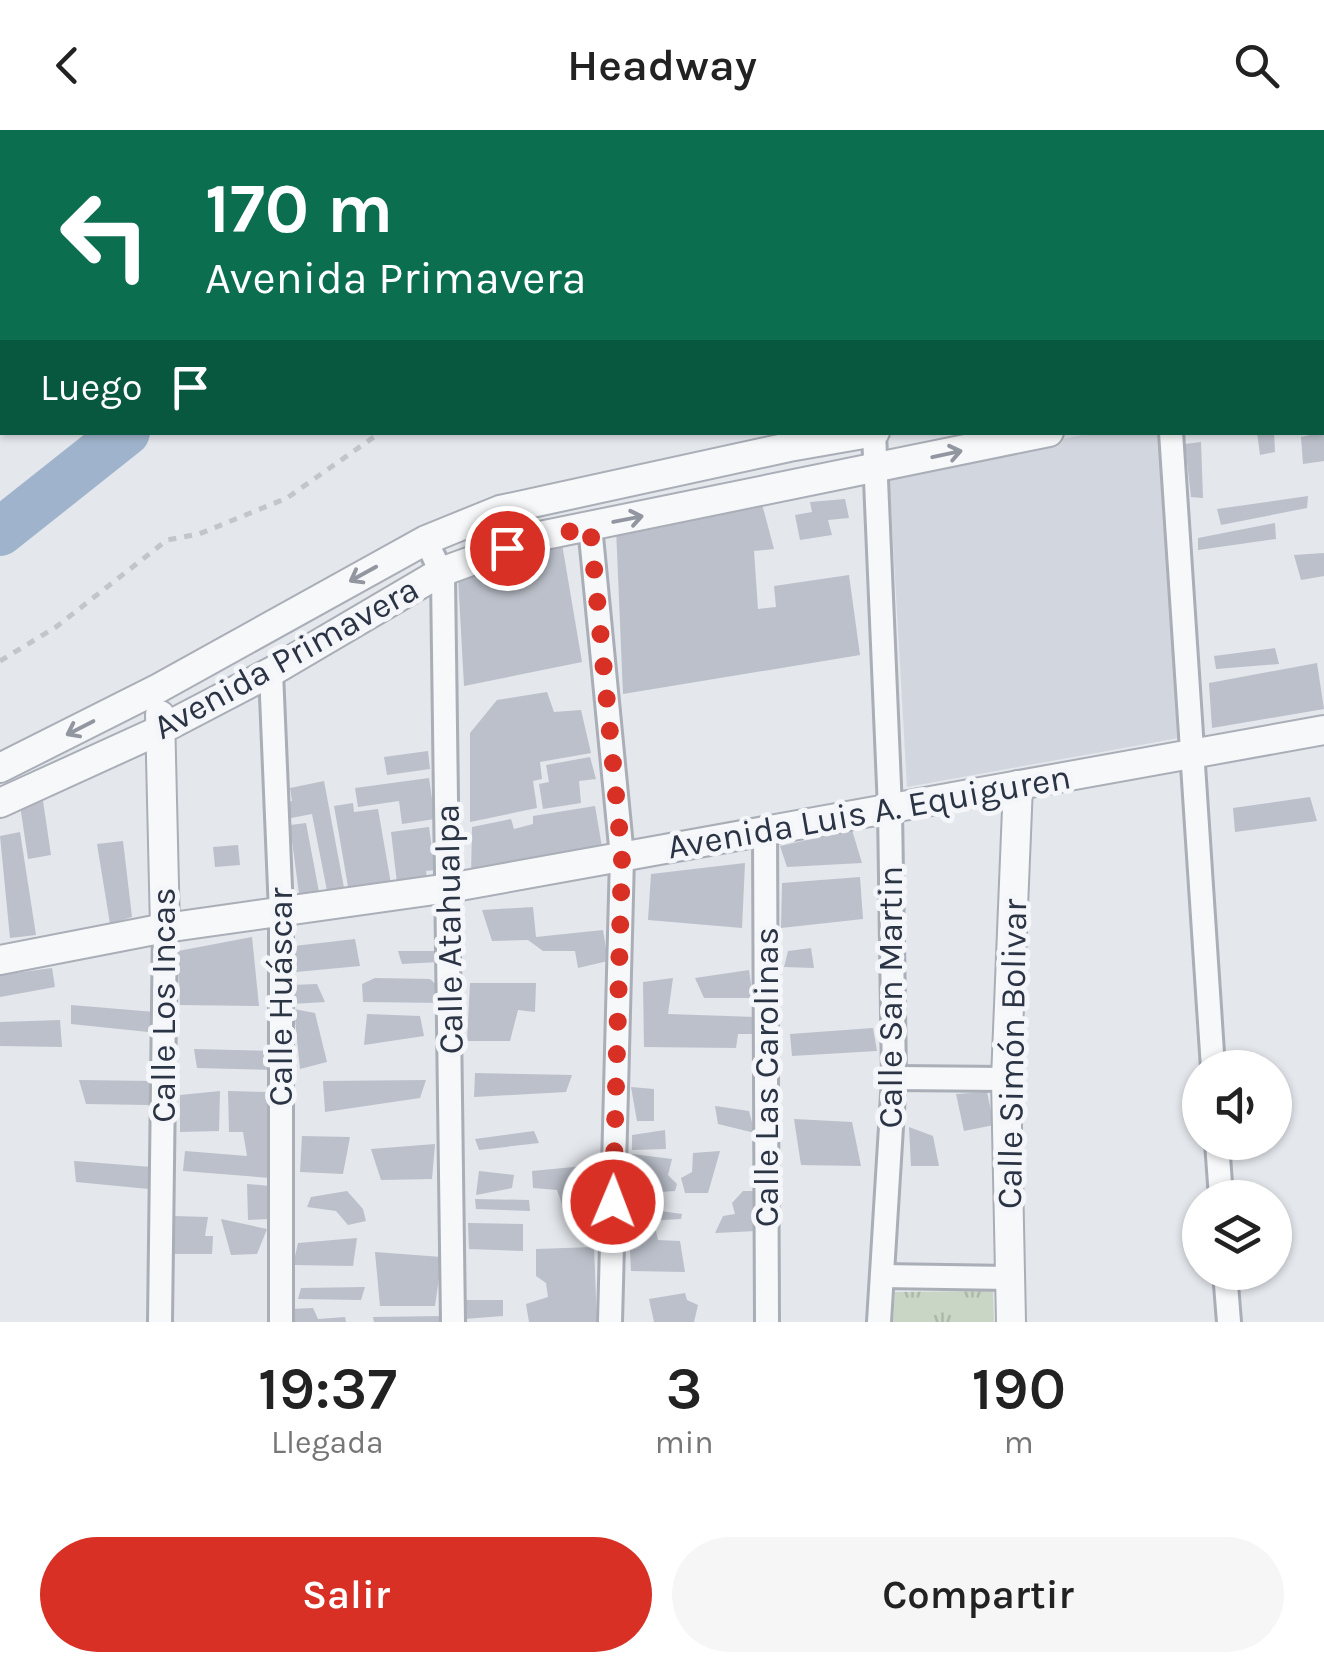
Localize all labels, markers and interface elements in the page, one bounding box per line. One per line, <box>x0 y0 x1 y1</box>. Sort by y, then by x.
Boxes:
icon: back <box>40 38 95 93</box>
icon: search <box>1229 38 1284 93</box>
text: Headway <box>567 39 757 91</box>
text: 170 m <box>205 168 393 250</box>
icon: left <box>40 170 170 300</box>
text: Avenida Primavera <box>205 252 587 304</box>
icon: arrive <box>163 360 218 415</box>
text: Luego <box>40 365 143 410</box>
one-way arrow <box>930 444 962 463</box>
pin <box>465 506 550 591</box>
one-way arrow <box>611 508 643 527</box>
icon: arrive <box>480 521 535 576</box>
one-way arrow <box>349 565 378 585</box>
street label: Avenida Primavera <box>146 568 426 748</box>
one-way arrow <box>65 719 95 738</box>
street label: Avenida Luis A. Equiguren <box>664 756 1074 868</box>
street label: Calle Atahualpa <box>426 804 472 1054</box>
street label: Calle San Martin <box>870 866 911 1128</box>
street label: Calle Los Incas <box>143 887 184 1123</box>
street label: Calle Huáscar <box>260 887 301 1106</box>
street label: Calle Simón Bolivar <box>989 898 1035 1209</box>
street label: Calle Las Carolinas <box>746 927 787 1227</box>
map controls <box>1182 1050 1292 1290</box>
button: sound <box>1182 1050 1292 1160</box>
position arrow <box>561 1150 665 1254</box>
button: layers <box>1182 1180 1292 1290</box>
text: 19:37 <box>258 1354 397 1424</box>
text: 3 <box>666 1354 703 1424</box>
text: 190 <box>972 1354 1066 1424</box>
text: Llegada <box>271 1424 384 1461</box>
text: min <box>655 1424 714 1461</box>
text: m <box>1004 1424 1034 1461</box>
button: Salir <box>40 1537 652 1652</box>
button: Compartir <box>672 1537 1284 1652</box>

